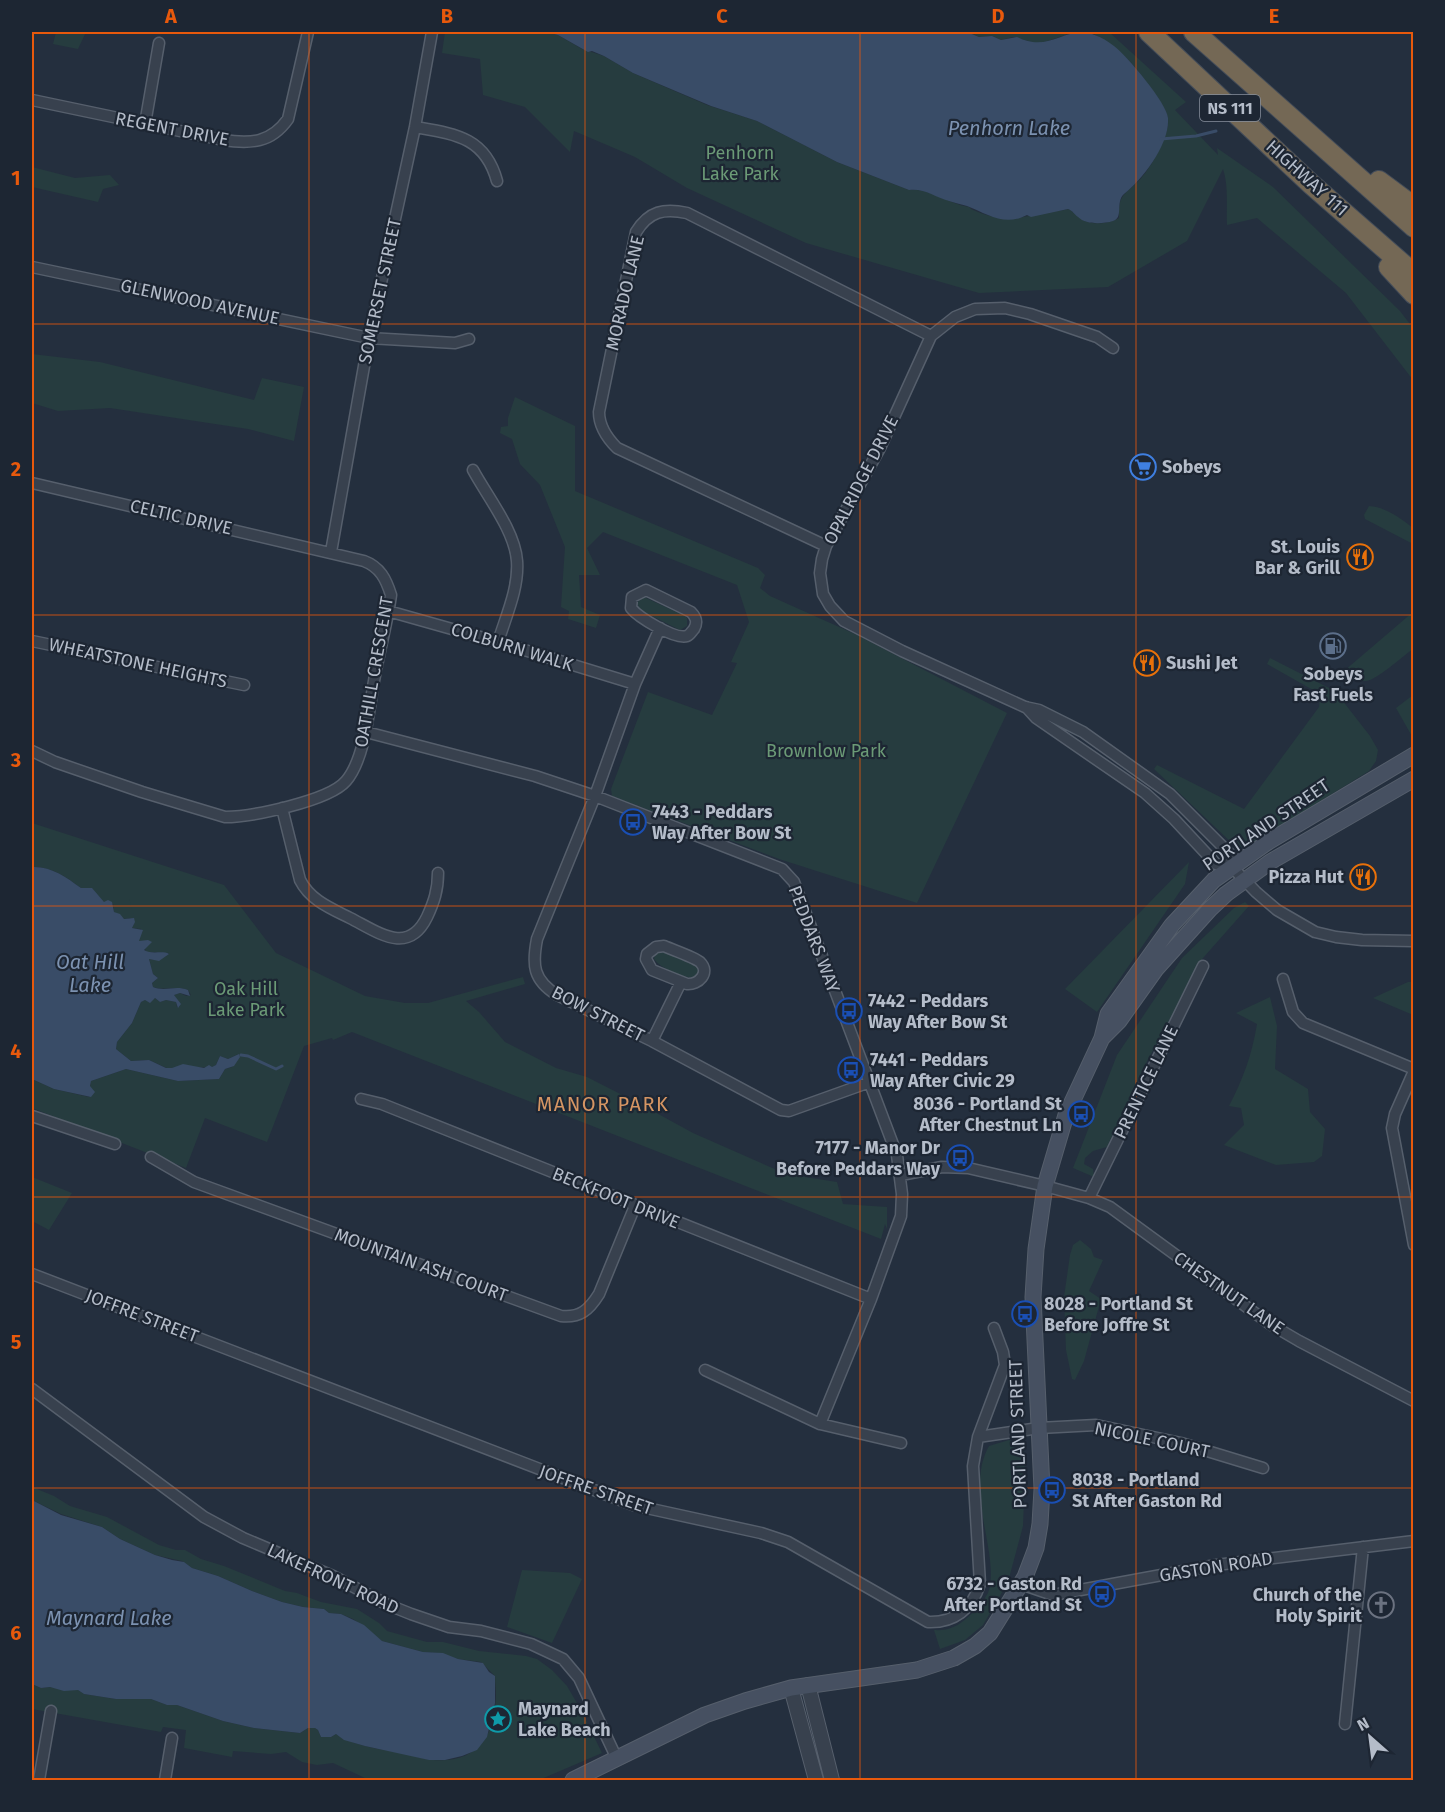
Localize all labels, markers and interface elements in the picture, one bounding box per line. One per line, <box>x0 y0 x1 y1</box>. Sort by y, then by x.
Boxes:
text: A <box>164 4 178 28</box>
text: B <box>441 4 453 28</box>
text: C <box>716 4 728 28</box>
text: D <box>991 4 1005 28</box>
text: E <box>1269 4 1279 28</box>
road number: NS 111 <box>1200 95 1260 121</box>
street label: REGENT DRIVE <box>113 107 231 151</box>
water label: Penhorn Lake <box>948 116 1070 140</box>
street label: HIGHWAY 111 <box>1261 135 1353 221</box>
park label: Penhorn Lake Park <box>701 142 780 185</box>
text: 1 <box>11 166 21 190</box>
street label: SOMERSET STREET <box>354 216 406 366</box>
street label: MORADO LANE <box>601 233 649 353</box>
street label: GLENWOOD AVENUE <box>119 274 281 330</box>
street label: OPALRIDGE DRIVE <box>819 412 903 548</box>
supermarket icon: Sobeys <box>1128 452 1158 482</box>
place label: Sobeys <box>1162 456 1222 478</box>
text: 2 <box>11 457 21 481</box>
street label: CELTIC DRIVE <box>128 495 234 539</box>
place label: St. Louis Bar & Grill <box>1255 536 1341 579</box>
restaurant icon: St. Louis Bar & Grill <box>1345 542 1375 572</box>
street label: OATHILL CRESCENT <box>350 594 398 749</box>
street label: COLBURN WALK <box>448 618 576 676</box>
fuel station icon: Sobeys Fast Fuels <box>1318 631 1348 661</box>
street label: WHEATSTONE HEIGHTS <box>47 633 229 693</box>
restaurant icon: Sushi Jet <box>1132 648 1162 678</box>
place label: Sushi Jet <box>1166 652 1239 674</box>
place label: Sobeys Fast Fuels <box>1293 663 1373 706</box>
park label: Brownlow Park <box>766 740 887 762</box>
text: 3 <box>10 748 21 772</box>
street label: PORTLAND STREET <box>1198 774 1334 876</box>
place label: 7443 - Peddars Way After Bow St <box>652 801 793 844</box>
bus stop icon: 7443 - Peddars Way After Bow St <box>618 807 648 837</box>
restaurant icon: Pizza Hut <box>1348 862 1378 892</box>
place label: Pizza Hut <box>1269 866 1345 888</box>
street label: PEDDARS WAY <box>783 882 845 996</box>
water label: Oat Hill Lake <box>56 950 124 997</box>
park label: Oak Hill Lake Park <box>207 978 286 1021</box>
street label: BOW STREET <box>548 981 649 1047</box>
place label: 7442 - Peddars Way After Bow St <box>868 990 1009 1033</box>
bus stop icon: 7442 - Peddars Way After Bow St <box>834 996 864 1026</box>
street label: PRENTICE LANE <box>1109 1022 1183 1142</box>
text: 4 <box>10 1039 22 1063</box>
place label: 7441 - Peddars Way After Civic 29 <box>870 1049 1015 1092</box>
bus stop icon: 7441 - Peddars Way After Civic 29 <box>836 1055 866 1085</box>
district label: MANOR PARK <box>537 1092 669 1116</box>
place label: 8036 - Portland St After Chestnut Ln <box>913 1093 1063 1136</box>
bus stop icon: 8036 - Portland St After Chestnut Ln <box>1066 1099 1096 1129</box>
place label: 7177 - Manor Dr Before Peddars Way <box>776 1137 941 1180</box>
bus stop icon: 7177 - Manor Dr Before Peddars Way <box>945 1143 975 1173</box>
street label: BECKFOOT DRIVE <box>549 1162 683 1234</box>
street label: MOUNTAIN ASH COURT <box>331 1223 511 1307</box>
street label: CHESTNUT LANE <box>1169 1247 1289 1339</box>
street label: JOFFRE STREET <box>82 1284 202 1348</box>
place label: 8028 - Portland St Before Joffre St <box>1044 1293 1194 1336</box>
bus stop icon: 8028 - Portland St Before Joffre St <box>1010 1299 1040 1329</box>
text: 5 <box>11 1330 22 1354</box>
street label: PORTLAND STREET <box>1004 1359 1032 1509</box>
street label: NICOLE COURT <box>1092 1417 1212 1463</box>
street label: JOFFRE STREET <box>536 1460 657 1520</box>
place label: 8038 - Portland St After Gaston Rd <box>1072 1469 1222 1512</box>
bus stop icon: 8038 - Portland St After Gaston Rd <box>1037 1475 1067 1505</box>
street label: LAKEFRONT ROAD <box>264 1539 402 1619</box>
street label: GASTON ROAD <box>1158 1547 1274 1587</box>
place label: 6732 - Gaston Rd After Portland St <box>943 1573 1083 1616</box>
bus stop icon: 6732 - Gaston Rd After Portland St <box>1087 1579 1117 1609</box>
place label: Church of the Holy Spirit <box>1253 1584 1363 1627</box>
church icon: Church of the Holy Spirit <box>1366 1590 1396 1620</box>
water label: Maynard Lake <box>46 1606 172 1630</box>
text: 6 <box>10 1621 22 1645</box>
place label: Maynard Lake Beach <box>518 1698 611 1741</box>
place icon: Maynard Lake Beach <box>483 1704 513 1734</box>
north arrow <box>1340 1707 1400 1767</box>
text: N <box>1354 1713 1372 1735</box>

